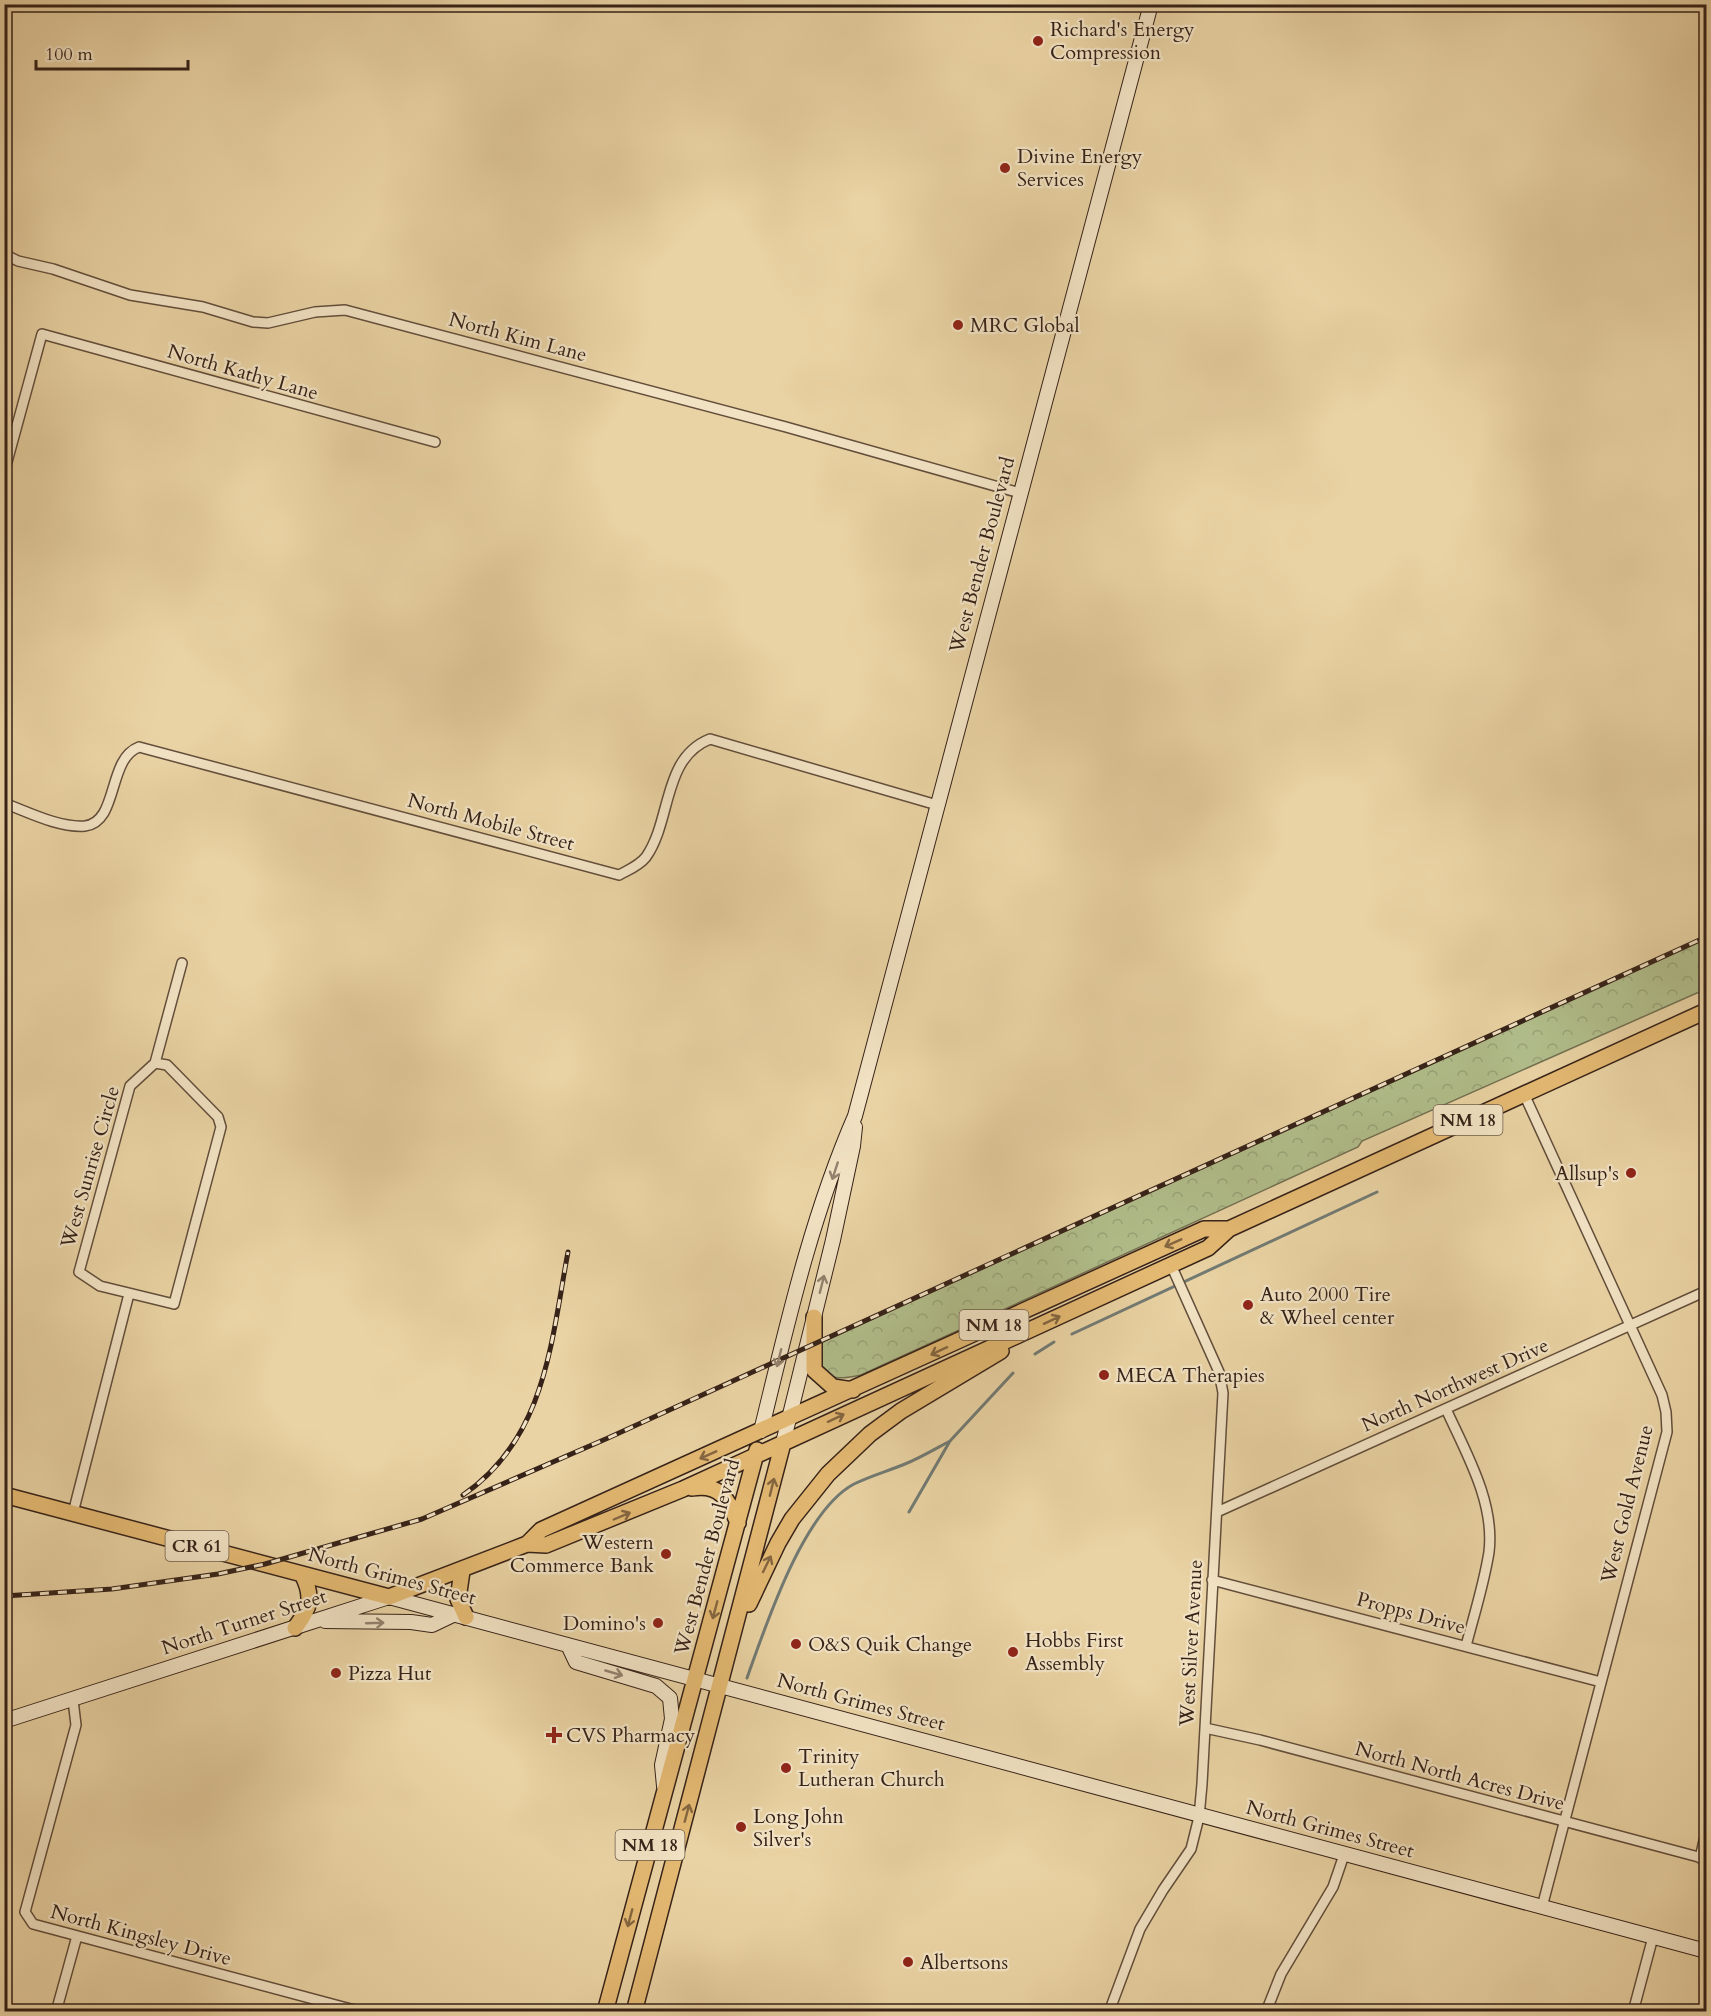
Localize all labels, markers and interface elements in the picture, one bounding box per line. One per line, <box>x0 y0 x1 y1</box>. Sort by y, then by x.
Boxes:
place label: Richard's Energy Compression <box>1050 16 1195 66</box>
scale bar <box>36 33 188 71</box>
marker: Richard's Energy Compression <box>1031 34 1045 48</box>
text: 100 m <box>45 42 93 67</box>
place label: Divine Energy Services <box>1017 143 1143 193</box>
marker: Divine Energy Services <box>998 161 1012 175</box>
street label: North Kim Lane <box>446 306 590 368</box>
place label: MRC Global <box>970 312 1080 339</box>
marker: MRC Global <box>951 318 965 332</box>
street label: North Kathy Lane <box>164 338 322 406</box>
street label: West Bender Boulevard <box>943 453 1021 657</box>
street label: North Mobile Street <box>405 787 578 857</box>
street label: West Sunrise Circle <box>54 1083 126 1252</box>
road number: NM 18 <box>1434 1105 1502 1135</box>
place label: Allsup's <box>1555 1160 1619 1187</box>
one-way arrow <box>829 1161 840 1180</box>
marker: Allsup's <box>1624 1166 1638 1180</box>
one-way arrow <box>1164 1238 1183 1249</box>
one-way arrow <box>817 1275 829 1294</box>
place label: Auto 2000 Tire & Wheel center <box>1260 1281 1395 1331</box>
marker: Auto 2000 Tire & Wheel center <box>1241 1298 1255 1312</box>
road number: NM 18 <box>960 1310 1028 1340</box>
one-way arrow <box>1043 1313 1061 1324</box>
street label: North Northwest Drive <box>1357 1332 1553 1438</box>
one-way arrow <box>930 1345 948 1357</box>
one-way arrow <box>773 1348 785 1367</box>
place label: MECA Therapies <box>1116 1362 1265 1389</box>
marker: MECA Therapies <box>1097 1368 1111 1382</box>
one-way arrow <box>827 1412 845 1424</box>
street label: West Gold Avenue <box>1594 1422 1660 1587</box>
one-way arrow <box>699 1450 717 1462</box>
street label: West Bender Boulevard <box>668 1455 746 1659</box>
one-way arrow <box>767 1477 778 1496</box>
one-way arrow <box>612 1510 631 1521</box>
place label: Western Commerce Bank <box>510 1529 655 1579</box>
road number: CR 61 <box>166 1531 228 1561</box>
street label: North Grimes Street <box>305 1541 480 1612</box>
marker: Western Commerce Bank <box>659 1547 673 1561</box>
one-way arrow <box>762 1556 774 1574</box>
street label: West Silver Avenue <box>1173 1559 1209 1728</box>
street label: North Turner Street <box>158 1582 331 1661</box>
street label: Propps Drive <box>1354 1586 1468 1640</box>
one-way arrow <box>708 1600 720 1619</box>
place label: Domino's <box>563 1610 646 1637</box>
marker: Domino's <box>651 1616 665 1630</box>
one-way arrow <box>365 1617 385 1628</box>
place label: Hobbs First Assembly <box>1025 1627 1124 1677</box>
place label: O&S Quik Change <box>808 1631 972 1658</box>
marker: O&S Quik Change <box>789 1637 803 1651</box>
marker: Hobbs First Assembly <box>1006 1645 1020 1659</box>
place label: Pizza Hut <box>348 1660 432 1687</box>
marker: Pizza Hut <box>329 1666 343 1680</box>
street label: North Grimes Street <box>774 1667 949 1738</box>
one-way arrow <box>604 1668 623 1679</box>
place label: CVS Pharmacy <box>566 1722 696 1749</box>
marker: CVS Pharmacy <box>547 1728 561 1742</box>
street label: North North Acres Drive <box>1352 1735 1568 1817</box>
place label: Trinity Lutheran Church <box>798 1743 945 1793</box>
marker: Trinity Lutheran Church <box>779 1761 793 1775</box>
street label: North Grimes Street <box>1243 1794 1418 1865</box>
place label: Long John Silver's <box>753 1803 844 1853</box>
one-way arrow <box>682 1804 694 1823</box>
marker: Long John Silver's <box>734 1820 748 1834</box>
road number: NM 18 <box>616 1830 684 1860</box>
street label: North Kingsley Drive <box>48 1898 234 1972</box>
one-way arrow <box>624 1908 636 1927</box>
place label: Albertsons <box>920 1949 1008 1976</box>
marker: Albertsons <box>901 1955 915 1969</box>

